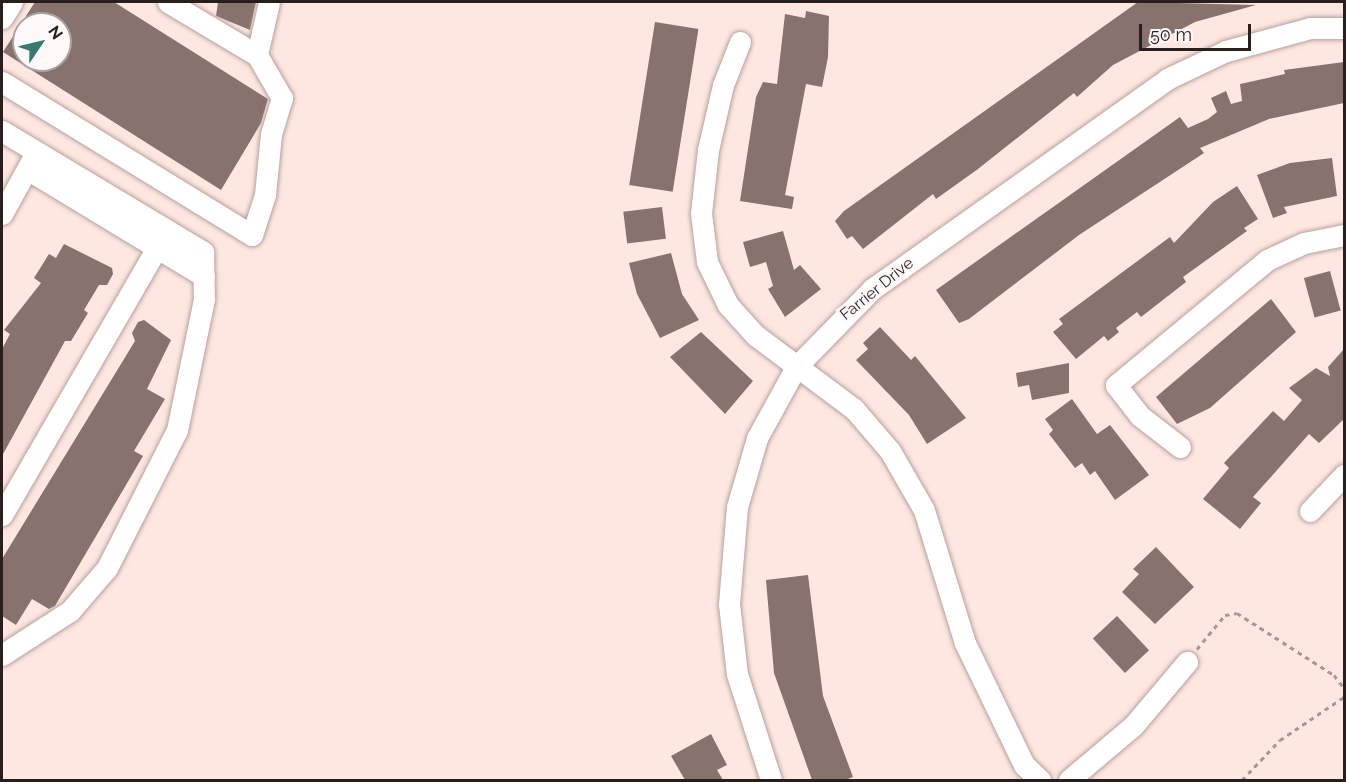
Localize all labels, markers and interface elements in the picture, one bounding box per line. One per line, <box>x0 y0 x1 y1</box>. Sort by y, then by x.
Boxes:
north arrow <box>12 12 72 72</box>
scale bar <box>1142 12 1254 50</box>
text: N <box>44 22 67 43</box>
text: 50 m <box>1150 24 1192 45</box>
street label: Farrier Drive <box>836 254 918 324</box>

